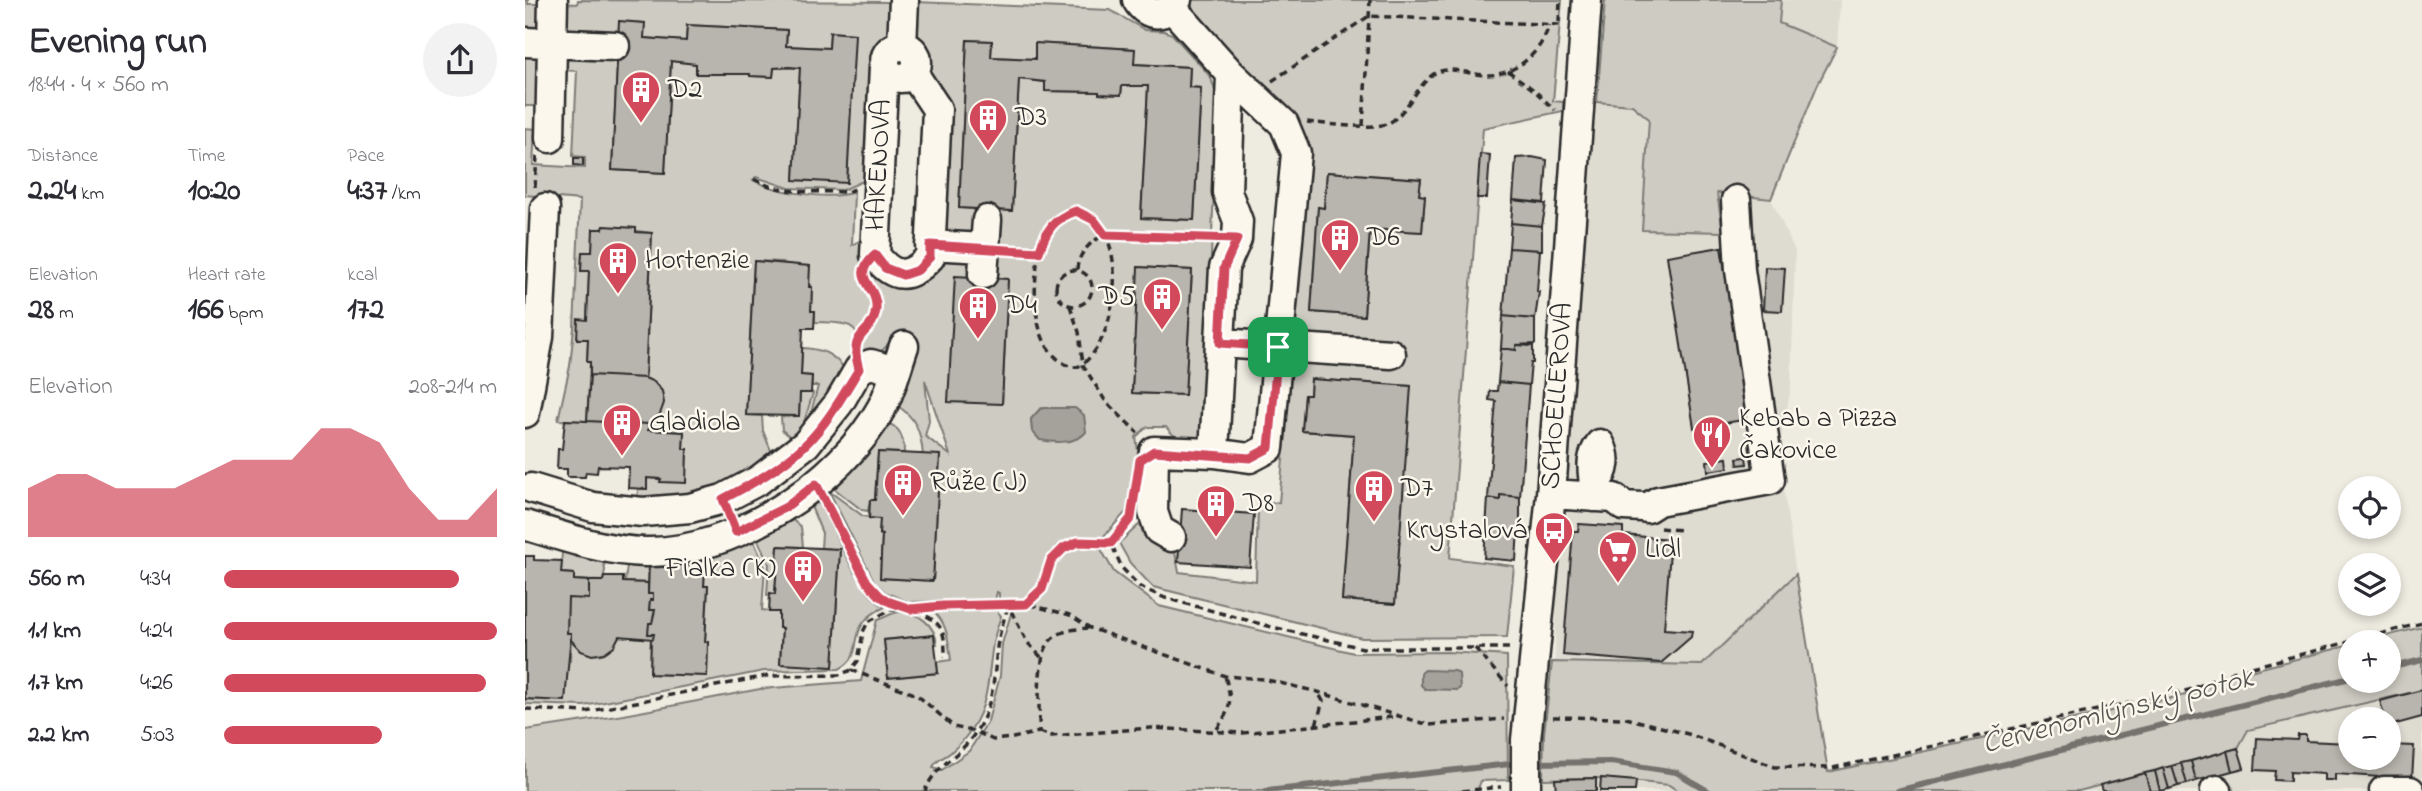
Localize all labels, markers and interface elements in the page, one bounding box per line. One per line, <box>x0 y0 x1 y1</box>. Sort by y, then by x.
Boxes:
text: Evening run <box>28 15 207 71</box>
button: share <box>423 23 497 97</box>
text: 18:44 · 4 × 560 m <box>28 69 169 102</box>
building icon: D2 <box>620 69 662 124</box>
place label: D2 <box>667 70 703 111</box>
building icon: D3 <box>967 97 1009 152</box>
street label: HAKENOVA <box>856 98 904 232</box>
place label: D3 <box>1014 98 1047 139</box>
text: Distance <box>28 143 98 170</box>
text: Time <box>188 143 225 170</box>
text: Pace <box>347 143 384 170</box>
text: 2.24 <box>28 170 76 214</box>
text: 10:20 <box>188 170 241 214</box>
text: 4:37 <box>347 170 387 214</box>
text: km <box>76 181 104 208</box>
text: /km <box>387 181 421 208</box>
building icon: D6 <box>1319 217 1361 272</box>
place label: D6 <box>1366 218 1400 259</box>
building icon: Hortenzie <box>597 240 639 295</box>
place label: Hortenzie <box>645 241 750 282</box>
text: Elevation <box>28 262 98 289</box>
text: Heart rate <box>188 262 266 289</box>
text: kcal <box>347 262 378 289</box>
building icon: D5 <box>1141 276 1183 331</box>
place label: D5 <box>1097 277 1135 318</box>
building icon: D4 <box>957 285 999 340</box>
place label: D4 <box>1004 286 1038 327</box>
text: 28 <box>28 289 54 333</box>
text: 166 <box>188 289 224 333</box>
text: 172 <box>347 289 384 333</box>
text: m <box>54 300 74 327</box>
text: bpm <box>224 300 263 327</box>
street label: SCHOELLEROVA <box>1531 301 1585 491</box>
pin <box>1248 317 1308 377</box>
icon: arrive <box>1259 328 1297 366</box>
text: Elevation <box>28 371 113 404</box>
text: 208–214 m <box>409 371 497 404</box>
place label: Kebab a Pizza Čakovice <box>1739 399 1897 472</box>
building icon: Gladiola <box>601 402 643 457</box>
place label: Gladiola <box>649 403 741 444</box>
restaurant icon: Kebab a Pizza Čakovice <box>1691 414 1733 469</box>
building icon: Růže (J) <box>882 462 924 517</box>
place label: Růže (J) <box>930 463 1026 504</box>
building icon: D7 <box>1353 468 1395 523</box>
place label: D7 <box>1400 469 1434 510</box>
map controls <box>2338 476 2401 770</box>
button: locate <box>2338 476 2401 539</box>
building icon: D8 <box>1195 483 1237 538</box>
place label: D8 <box>1242 484 1274 525</box>
bus stop icon: Krystalová <box>1533 510 1575 565</box>
place label: Krystalová <box>1406 511 1527 552</box>
supermarket icon: Lidl <box>1597 529 1639 584</box>
place label: Lidl <box>1645 530 1681 571</box>
building icon: Fialka (K) <box>782 548 824 603</box>
place label: Fialka (K) <box>664 549 776 590</box>
button: layers <box>2338 553 2401 616</box>
text: 560 m <box>28 563 85 596</box>
text: 4:34 <box>140 563 170 596</box>
text: 1.1 km <box>28 615 81 648</box>
text: 4:24 <box>140 615 172 648</box>
button: + <box>2338 630 2401 693</box>
water label: Červenomlýnský potok <box>1978 657 2260 767</box>
text: 1.7 km <box>28 667 83 700</box>
text: 4:26 <box>140 667 173 700</box>
button: − <box>2338 707 2401 770</box>
text: 2.2 km <box>28 719 89 752</box>
text: 5:03 <box>140 719 175 752</box>

